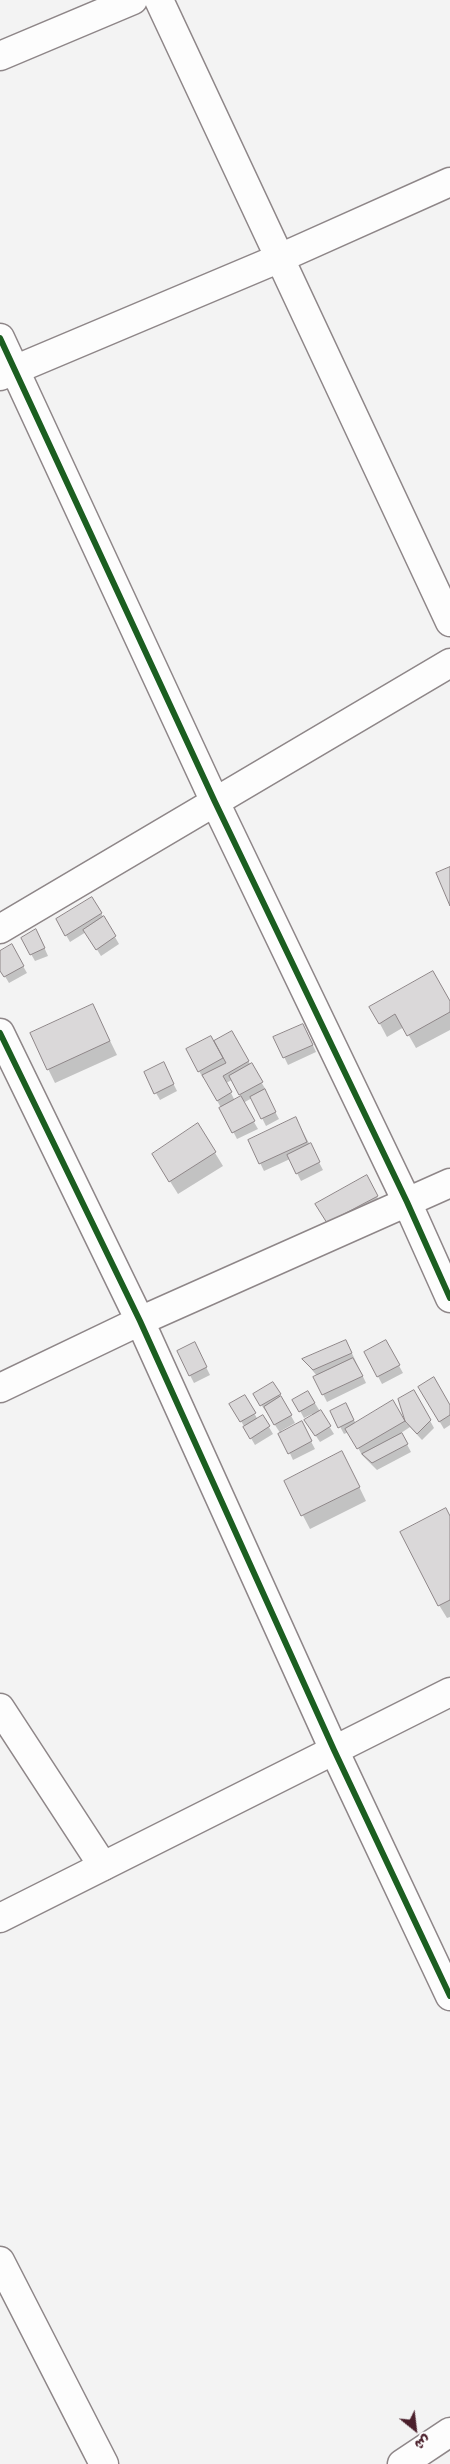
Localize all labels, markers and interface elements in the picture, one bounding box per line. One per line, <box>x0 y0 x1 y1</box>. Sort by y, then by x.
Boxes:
north arrow <box>390 2404 440 2454</box>
text: ش <box>412 2431 433 2454</box>

